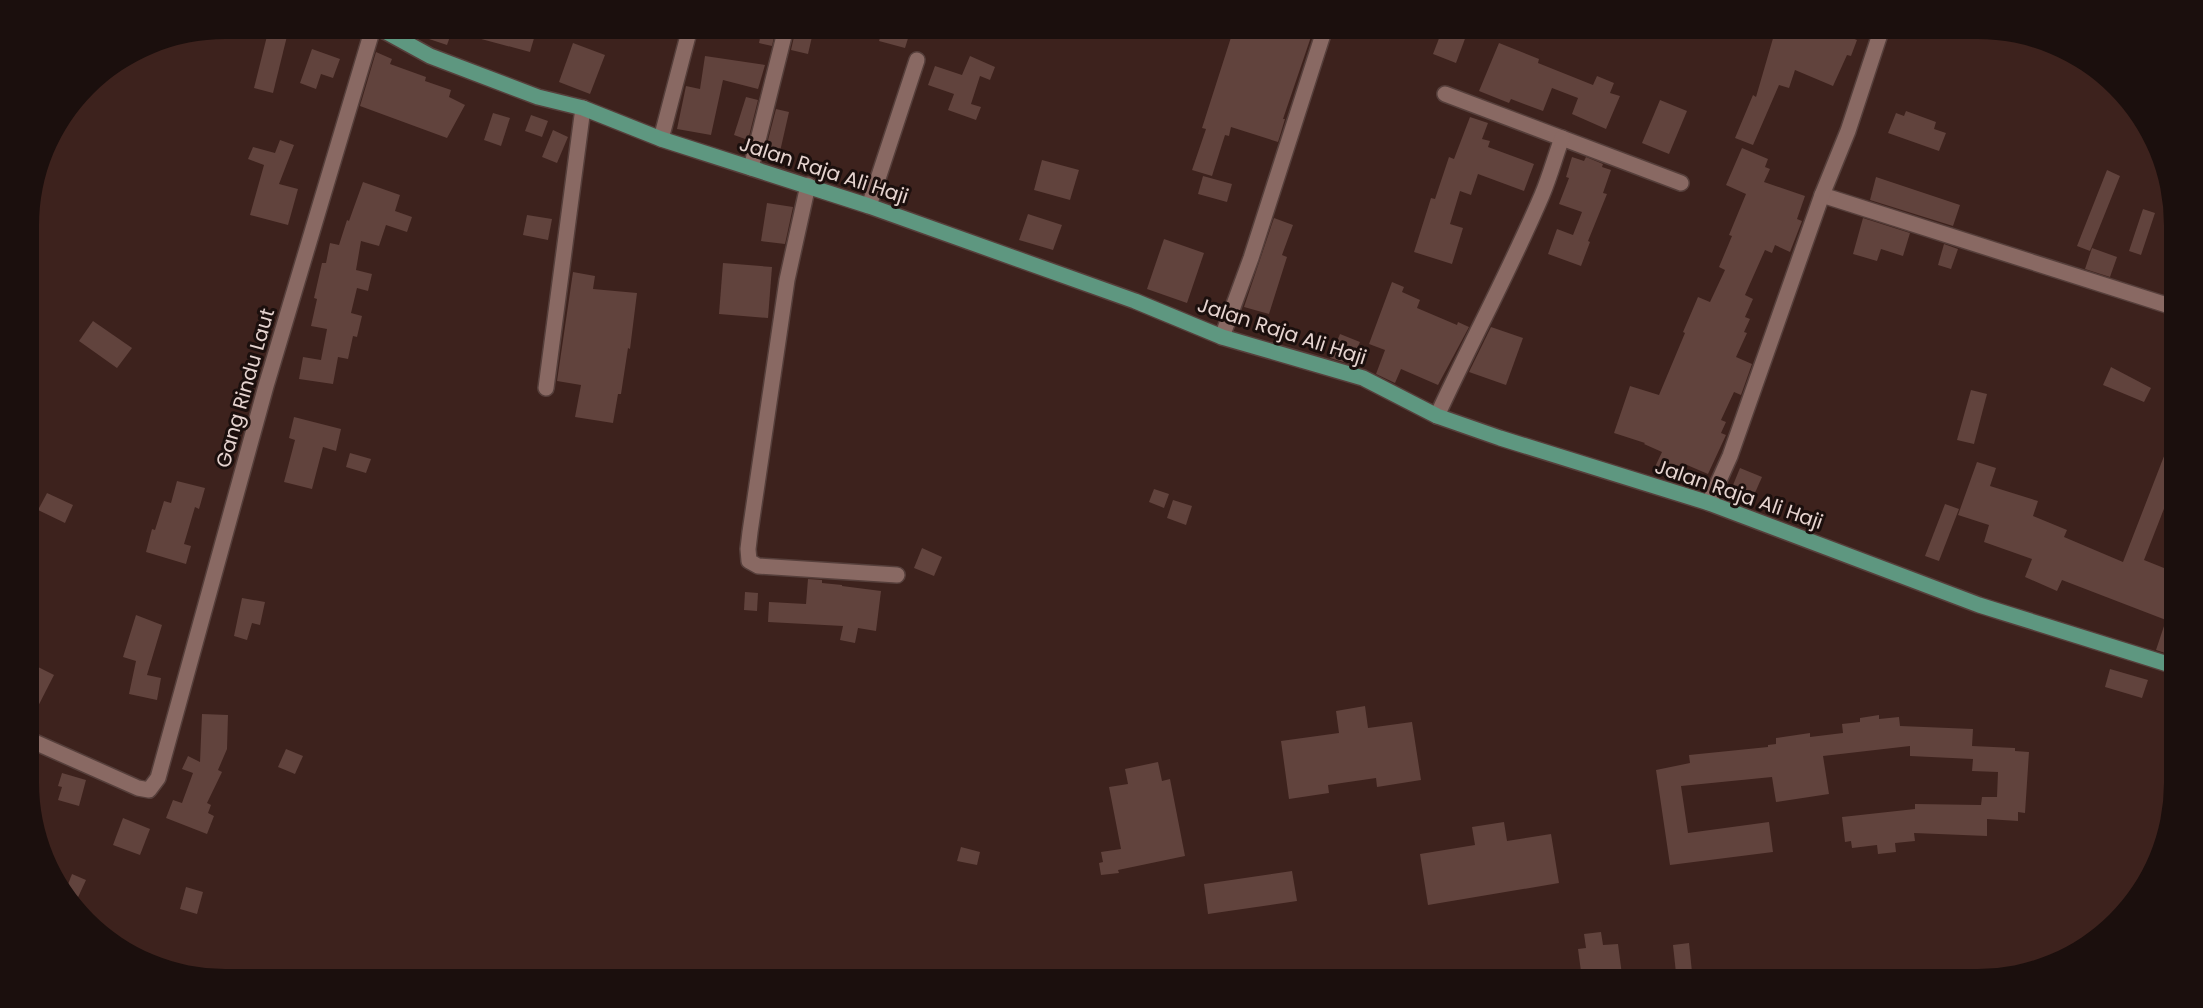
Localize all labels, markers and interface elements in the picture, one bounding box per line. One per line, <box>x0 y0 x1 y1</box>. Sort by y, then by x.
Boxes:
street label: Jalan Raja Ali Haji <box>736 129 912 211</box>
street label: Jalan Raja Ali Haji <box>1194 290 1370 372</box>
street label: Gang Rindu Laut <box>209 305 281 471</box>
street label: Jalan Raja Ali Haji <box>1651 452 1827 536</box>

